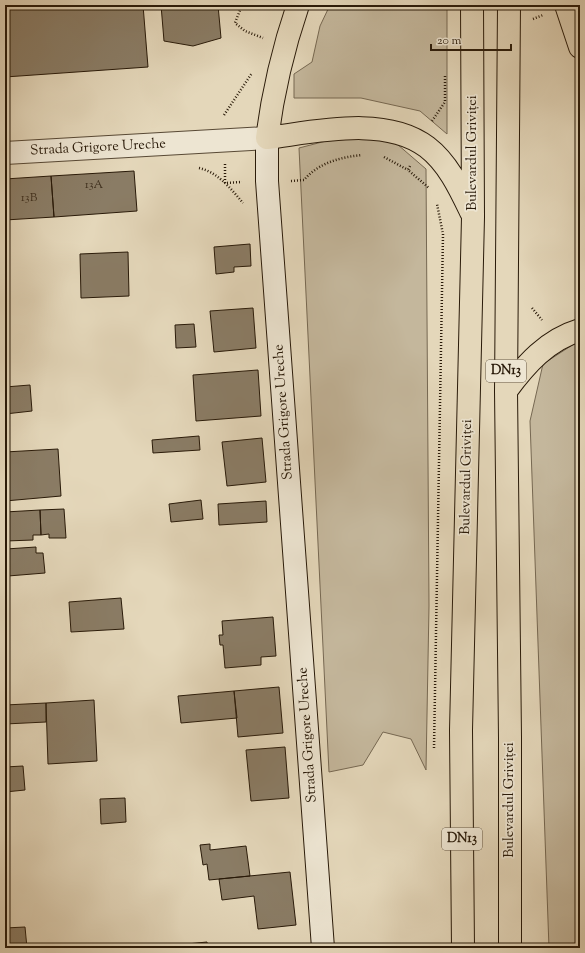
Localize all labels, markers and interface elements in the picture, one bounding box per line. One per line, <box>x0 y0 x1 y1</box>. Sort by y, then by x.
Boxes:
scale bar <box>431 26 511 52</box>
text: 20 m <box>437 32 462 50</box>
street label: Bulevardul Griviței <box>463 95 483 211</box>
street label: Strada Grigore Ureche <box>30 134 166 162</box>
house number: 13A <box>85 176 104 194</box>
house number: 13B <box>21 189 38 207</box>
street label: Strada Grigore Ureche <box>269 344 299 480</box>
road number: DN13 <box>486 360 526 382</box>
street label: Bulevardul Griviței <box>456 419 478 535</box>
street label: Strada Grigore Ureche <box>293 667 323 803</box>
street label: Bulevardul Griviței <box>500 742 520 858</box>
road number: DN13 <box>442 828 482 850</box>

